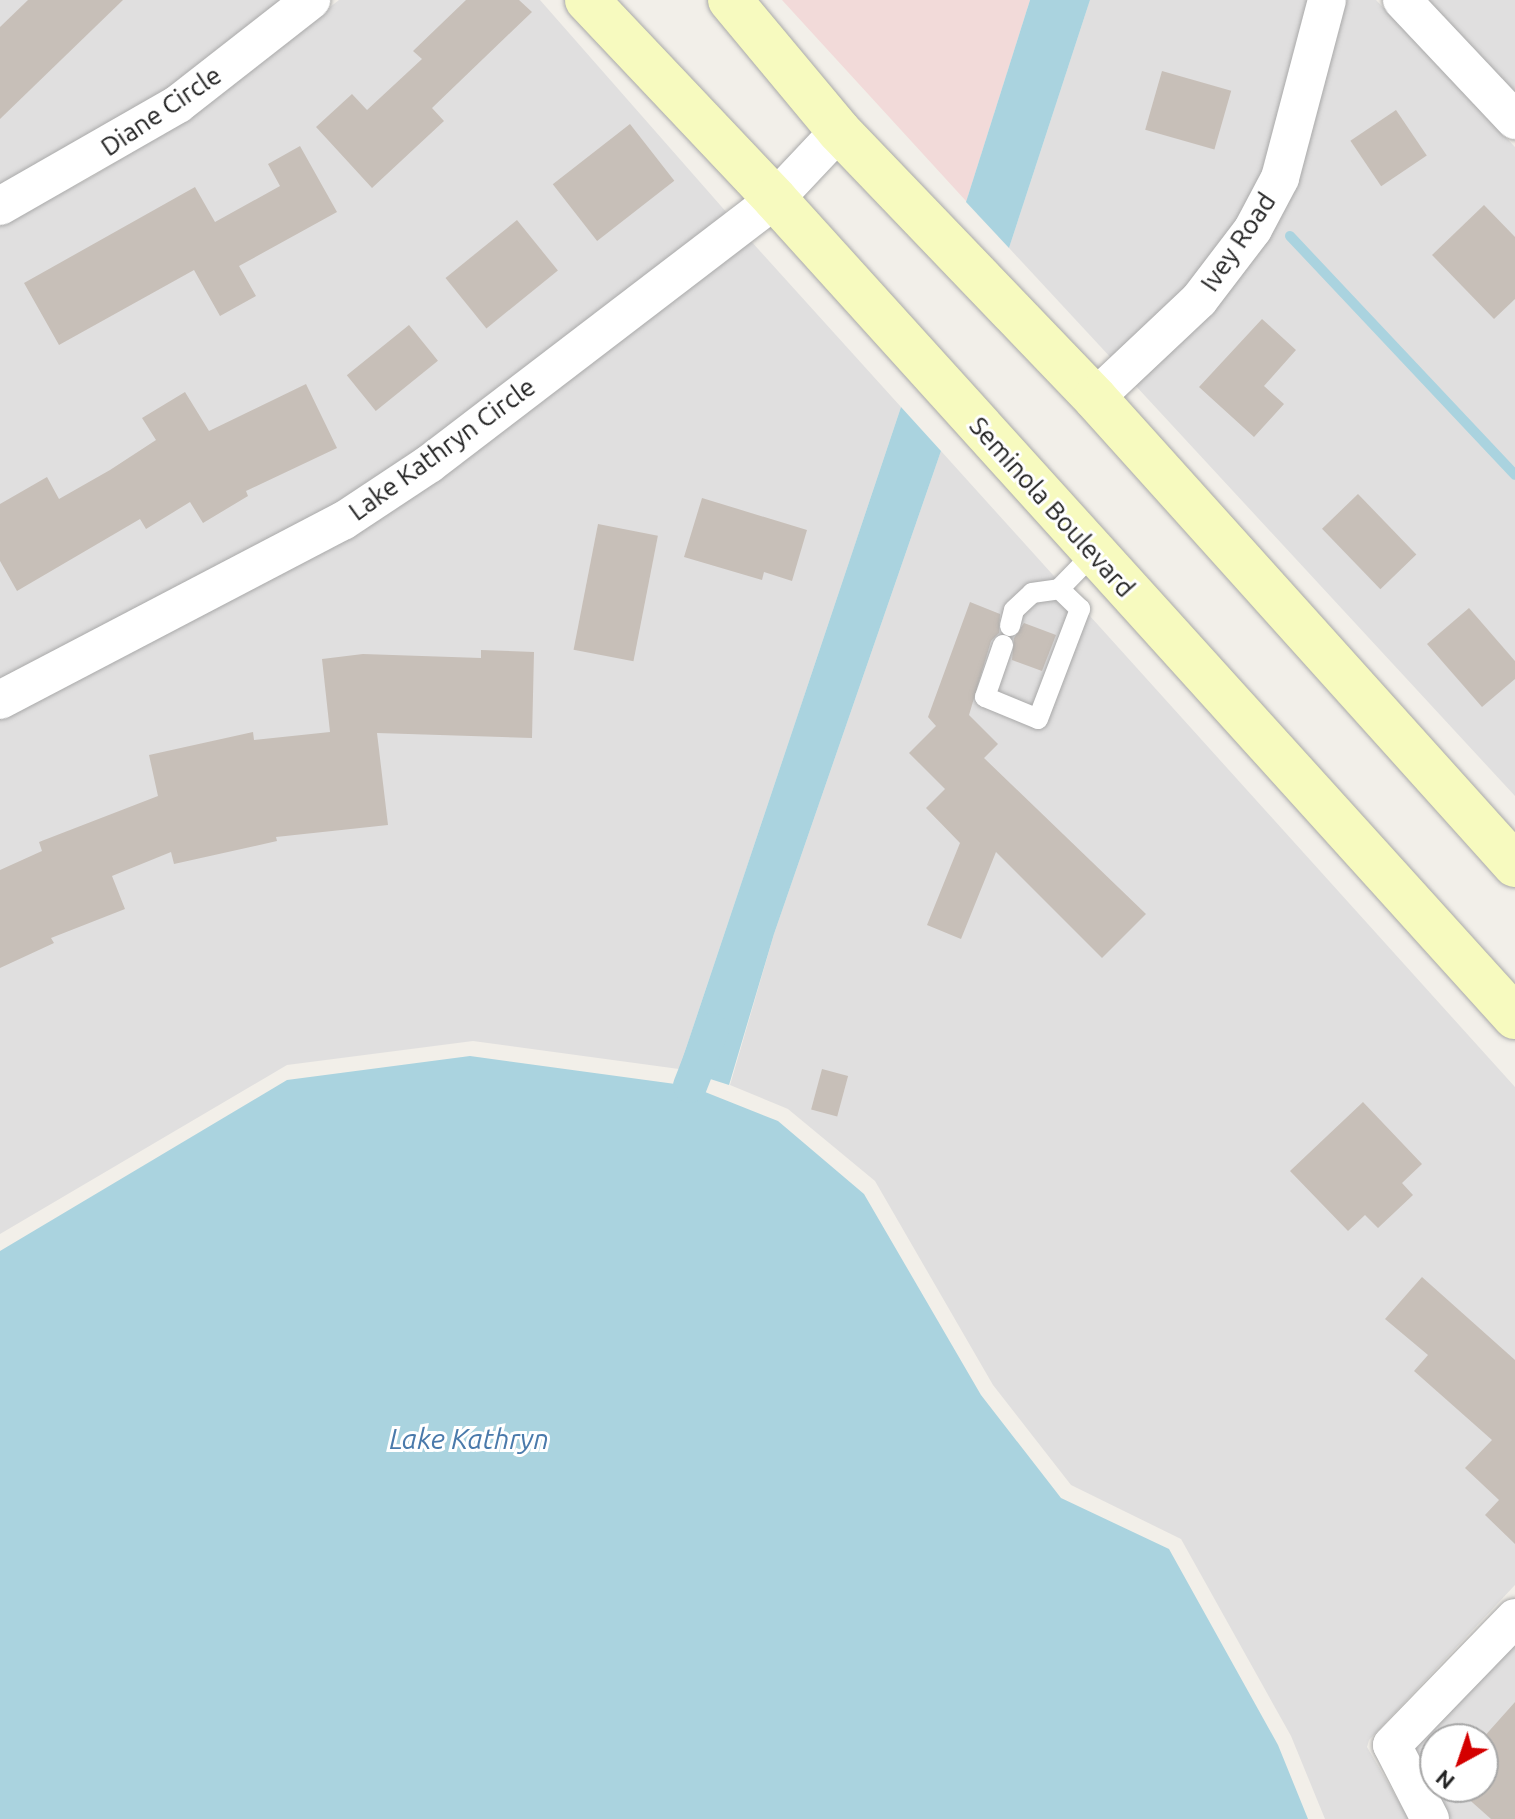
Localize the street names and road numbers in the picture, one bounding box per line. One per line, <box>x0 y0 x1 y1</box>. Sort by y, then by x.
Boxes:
street label: Diane Circle <box>95 59 227 163</box>
street label: Ivey Road <box>1194 187 1282 297</box>
street label: Lake Kathryn Circle <box>343 371 541 527</box>
street label: Seminola Boulevard <box>963 410 1141 604</box>

